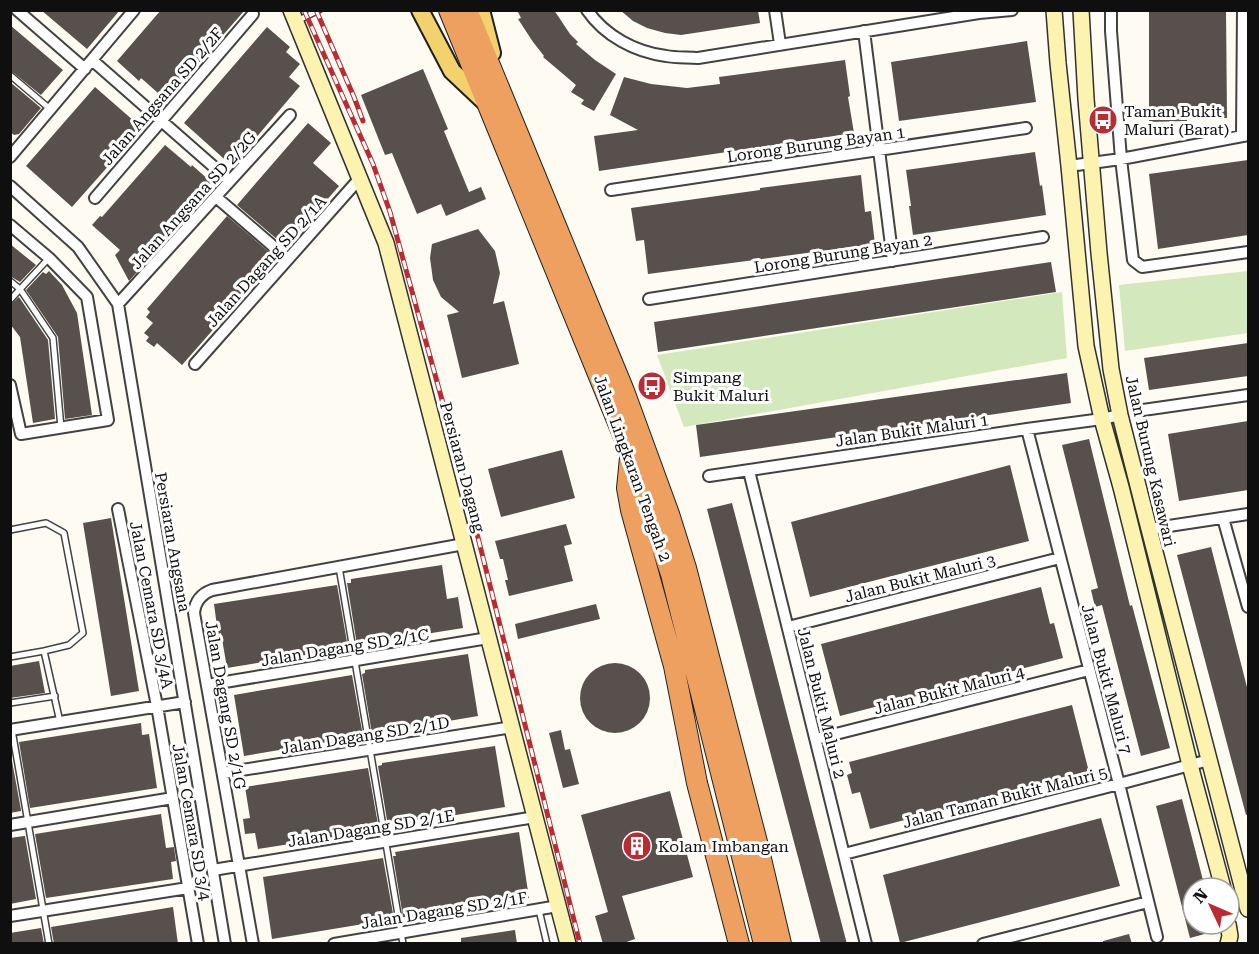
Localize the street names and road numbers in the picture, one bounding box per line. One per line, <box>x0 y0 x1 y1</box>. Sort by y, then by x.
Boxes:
street label: Jalan Angsana SD 2/2F <box>98 24 227 169</box>
street label: Lorong Burung Bayan 1 <box>726 123 907 166</box>
street label: Jalan Angsana SD 2/2G <box>127 127 261 273</box>
street label: Jalan Dagang SD 2/1A <box>203 191 331 331</box>
street label: Lorong Burung Bayan 2 <box>753 230 934 277</box>
street label: Jalan Lingkaran Tengah 2 <box>590 372 675 564</box>
street label: Jalan Burung Kasawari <box>1122 374 1179 549</box>
street label: Persiaran Dagang <box>436 400 489 535</box>
street label: Jalan Bukit Maluri 1 <box>834 410 990 451</box>
street label: Persiaran Angsana <box>151 471 194 614</box>
street label: Jalan Cemara SD 3/4A <box>126 520 177 691</box>
street label: Jalan Bukit Maluri 3 <box>843 551 997 606</box>
street label: Jalan Bukit Maluri 7 <box>1077 602 1136 756</box>
street label: Jalan Dagang SD 2/1G <box>201 619 250 791</box>
street label: Jalan Dagang SD 2/1C <box>260 625 430 670</box>
street label: Jalan Bukit Maluri 2 <box>794 626 849 780</box>
street label: Jalan Bukit Maluri 4 <box>872 663 1026 718</box>
street label: Jalan Dagang SD 2/1D <box>279 713 451 758</box>
street label: Jalan Cemara SD 3/4 <box>168 742 215 902</box>
street label: Jalan Taman Bukit Maluri 5 <box>901 763 1110 832</box>
street label: Jalan Dagang SD 2/1E <box>286 806 456 851</box>
street label: Jalan Dagang SD 2/1F <box>360 888 528 933</box>

